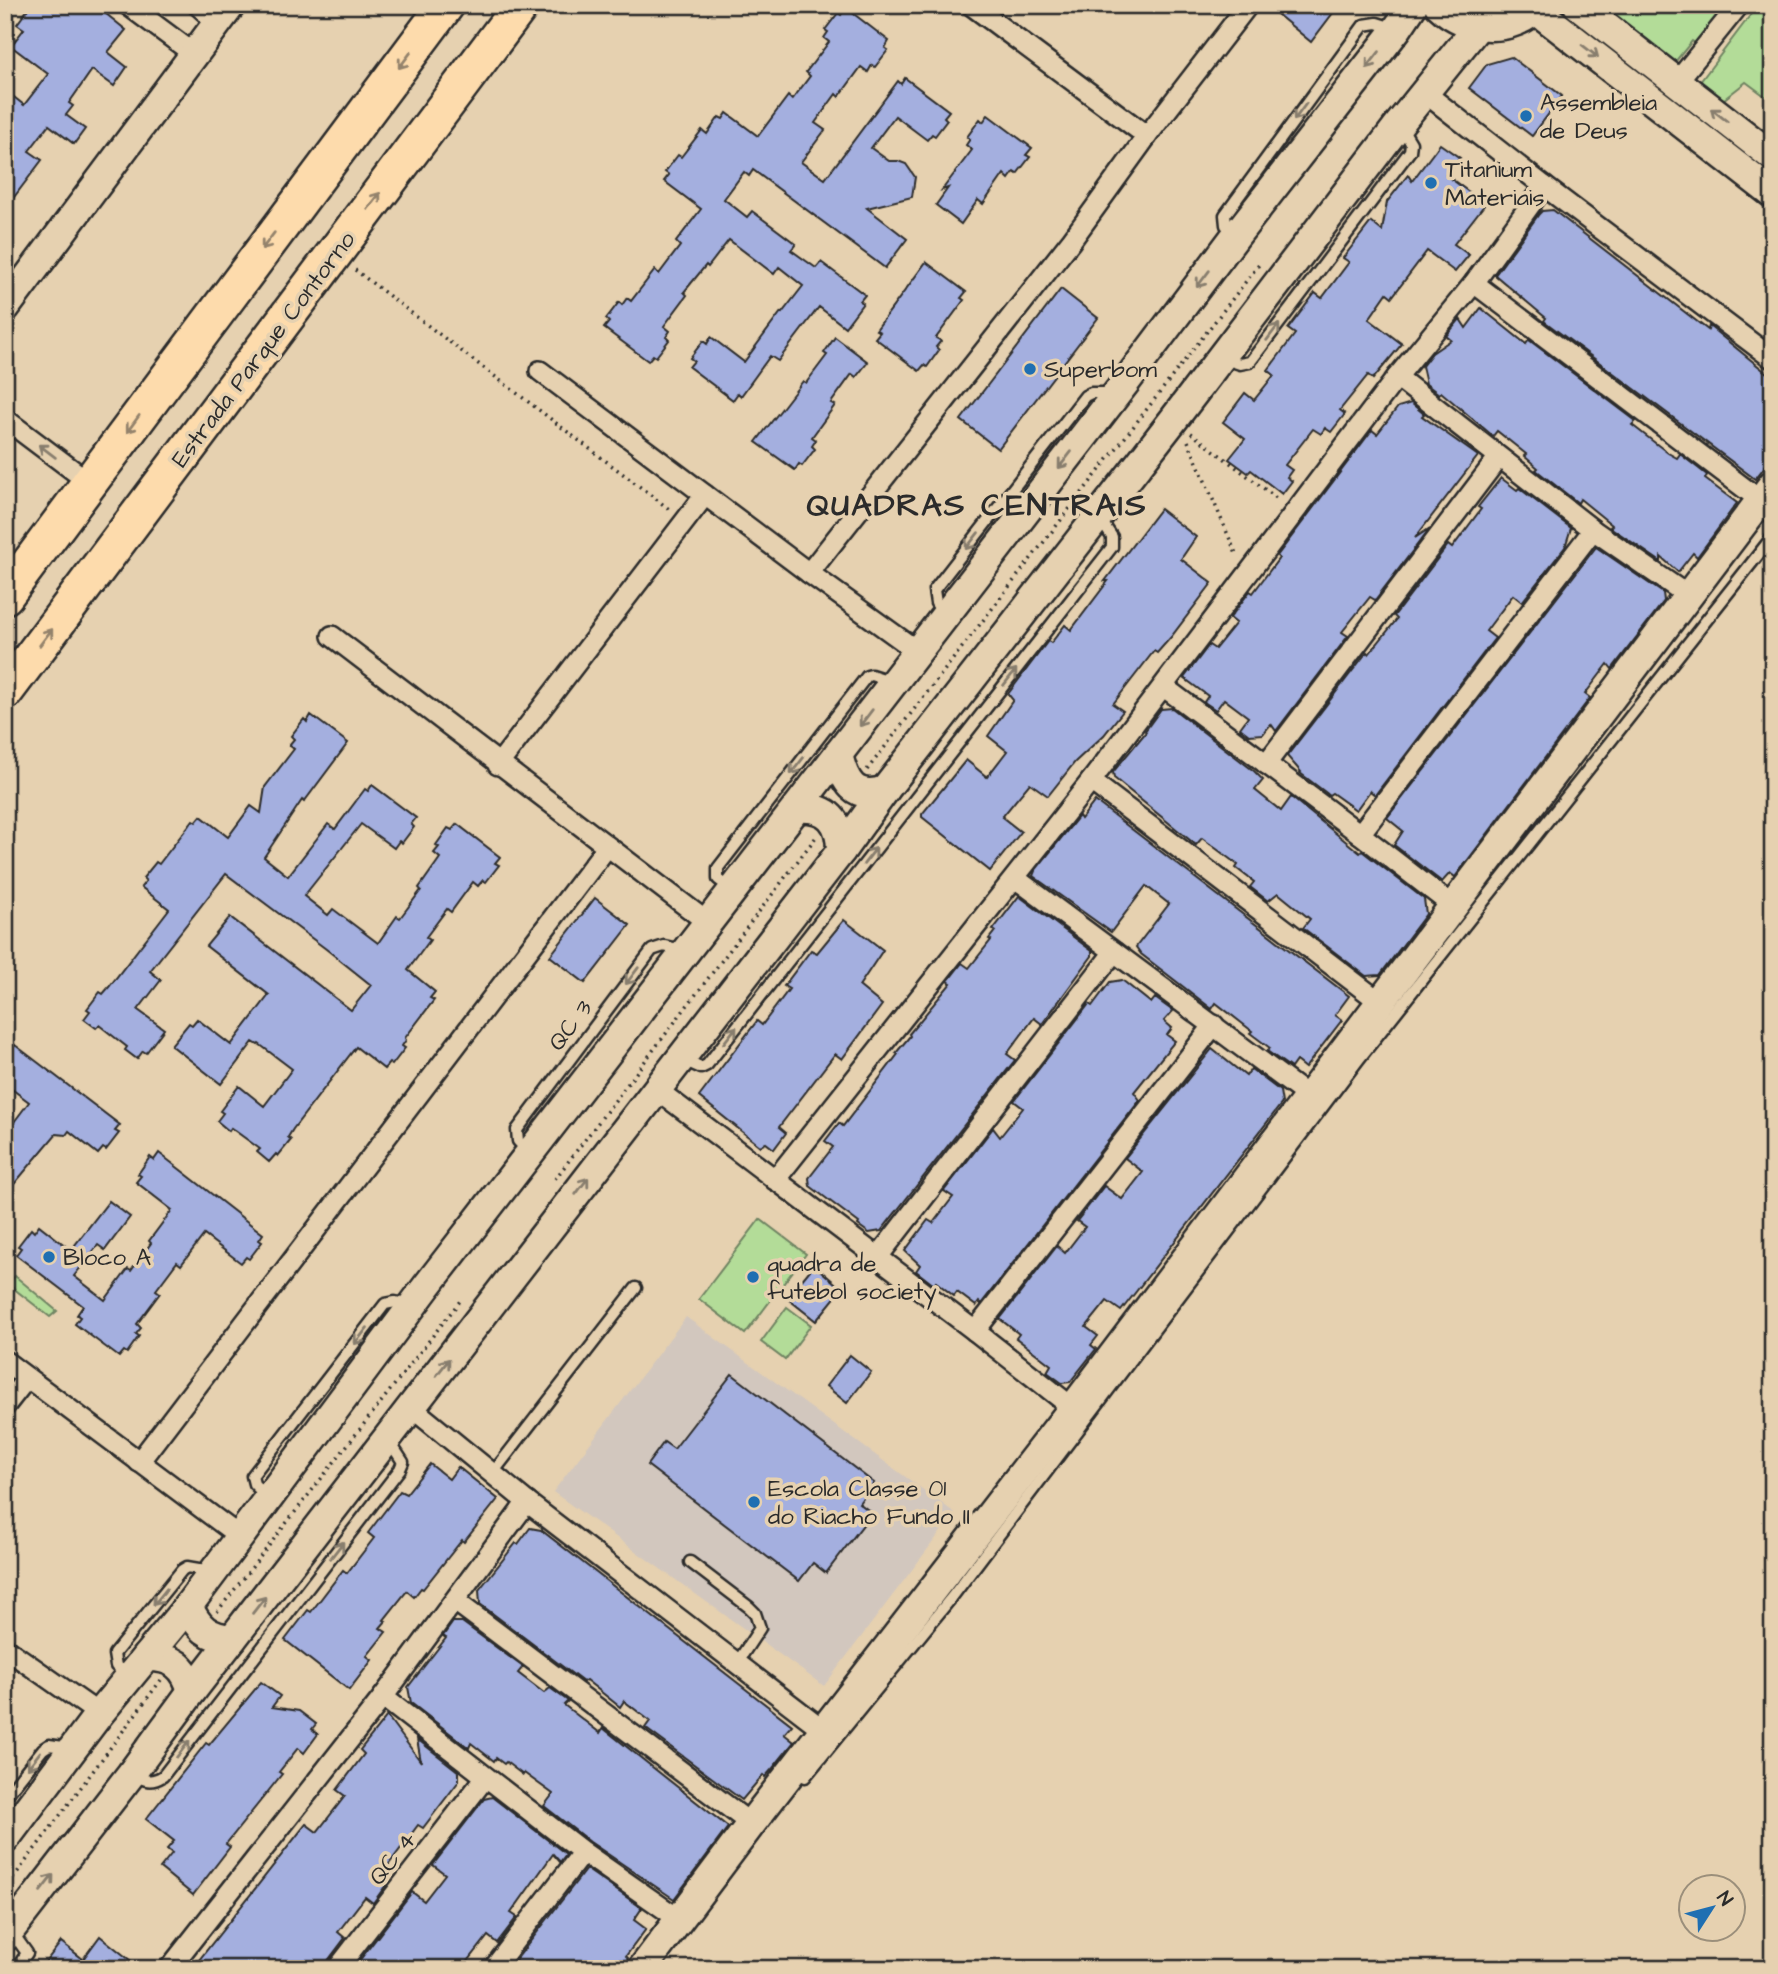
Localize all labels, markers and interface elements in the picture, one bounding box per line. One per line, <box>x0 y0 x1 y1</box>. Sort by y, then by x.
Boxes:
one-way arrow <box>1581 44 1599 59</box>
one-way arrow <box>397 50 412 69</box>
one-way arrow <box>1365 51 1380 69</box>
place label: Assembleia de Deus <box>1540 86 1657 148</box>
one-way arrow <box>1293 102 1308 121</box>
marker: Assembleia de Deus <box>1518 108 1534 124</box>
one-way arrow <box>1710 108 1728 123</box>
place label: Titanium Materiais <box>1445 153 1545 215</box>
marker: Titanium Materiais <box>1423 175 1439 191</box>
one-way arrow <box>366 191 381 210</box>
street label: Estrada Parque Contorno <box>164 224 364 475</box>
one-way arrow <box>261 232 276 251</box>
one-way arrow <box>1196 269 1211 288</box>
one-way arrow <box>1265 323 1280 342</box>
place label: Superbom <box>1044 353 1157 387</box>
marker: Superbom <box>1022 361 1038 377</box>
one-way arrow <box>125 415 140 433</box>
one-way arrow <box>38 444 57 459</box>
one-way arrow <box>1058 450 1073 468</box>
district label: QUADRAS CENTRAIS <box>806 483 1148 528</box>
one-way arrow <box>965 531 980 549</box>
one-way arrow <box>39 628 54 647</box>
one-way arrow <box>1003 669 1018 687</box>
one-way arrow <box>859 708 874 726</box>
one-way arrow <box>790 756 805 775</box>
one-way arrow <box>862 848 878 866</box>
one-way arrow <box>625 967 640 986</box>
street label: QC 3 <box>540 993 601 1058</box>
one-way arrow <box>722 1027 737 1045</box>
one-way arrow <box>574 1177 589 1196</box>
place label: Bloco A <box>63 1241 151 1275</box>
place label: quadra de futebol society <box>767 1247 937 1310</box>
marker: Bloco A <box>41 1249 57 1265</box>
marker: quadra de futebol society <box>745 1269 761 1285</box>
one-way arrow <box>353 1326 368 1344</box>
one-way arrow <box>436 1358 451 1376</box>
place label: Escola Classe 01 do Riacho Fundo II <box>768 1472 970 1534</box>
marker: Escola Classe 01 do Riacho Fundo II <box>746 1494 762 1510</box>
one-way arrow <box>329 1540 344 1559</box>
one-way arrow <box>152 1587 168 1605</box>
one-way arrow <box>251 1596 266 1614</box>
one-way arrow <box>176 1740 191 1759</box>
one-way arrow <box>26 1750 41 1769</box>
street label: QC 4 <box>361 1824 425 1893</box>
north arrow <box>1676 1872 1746 1942</box>
one-way arrow <box>39 1874 54 1893</box>
text: N <box>1710 1886 1739 1912</box>

